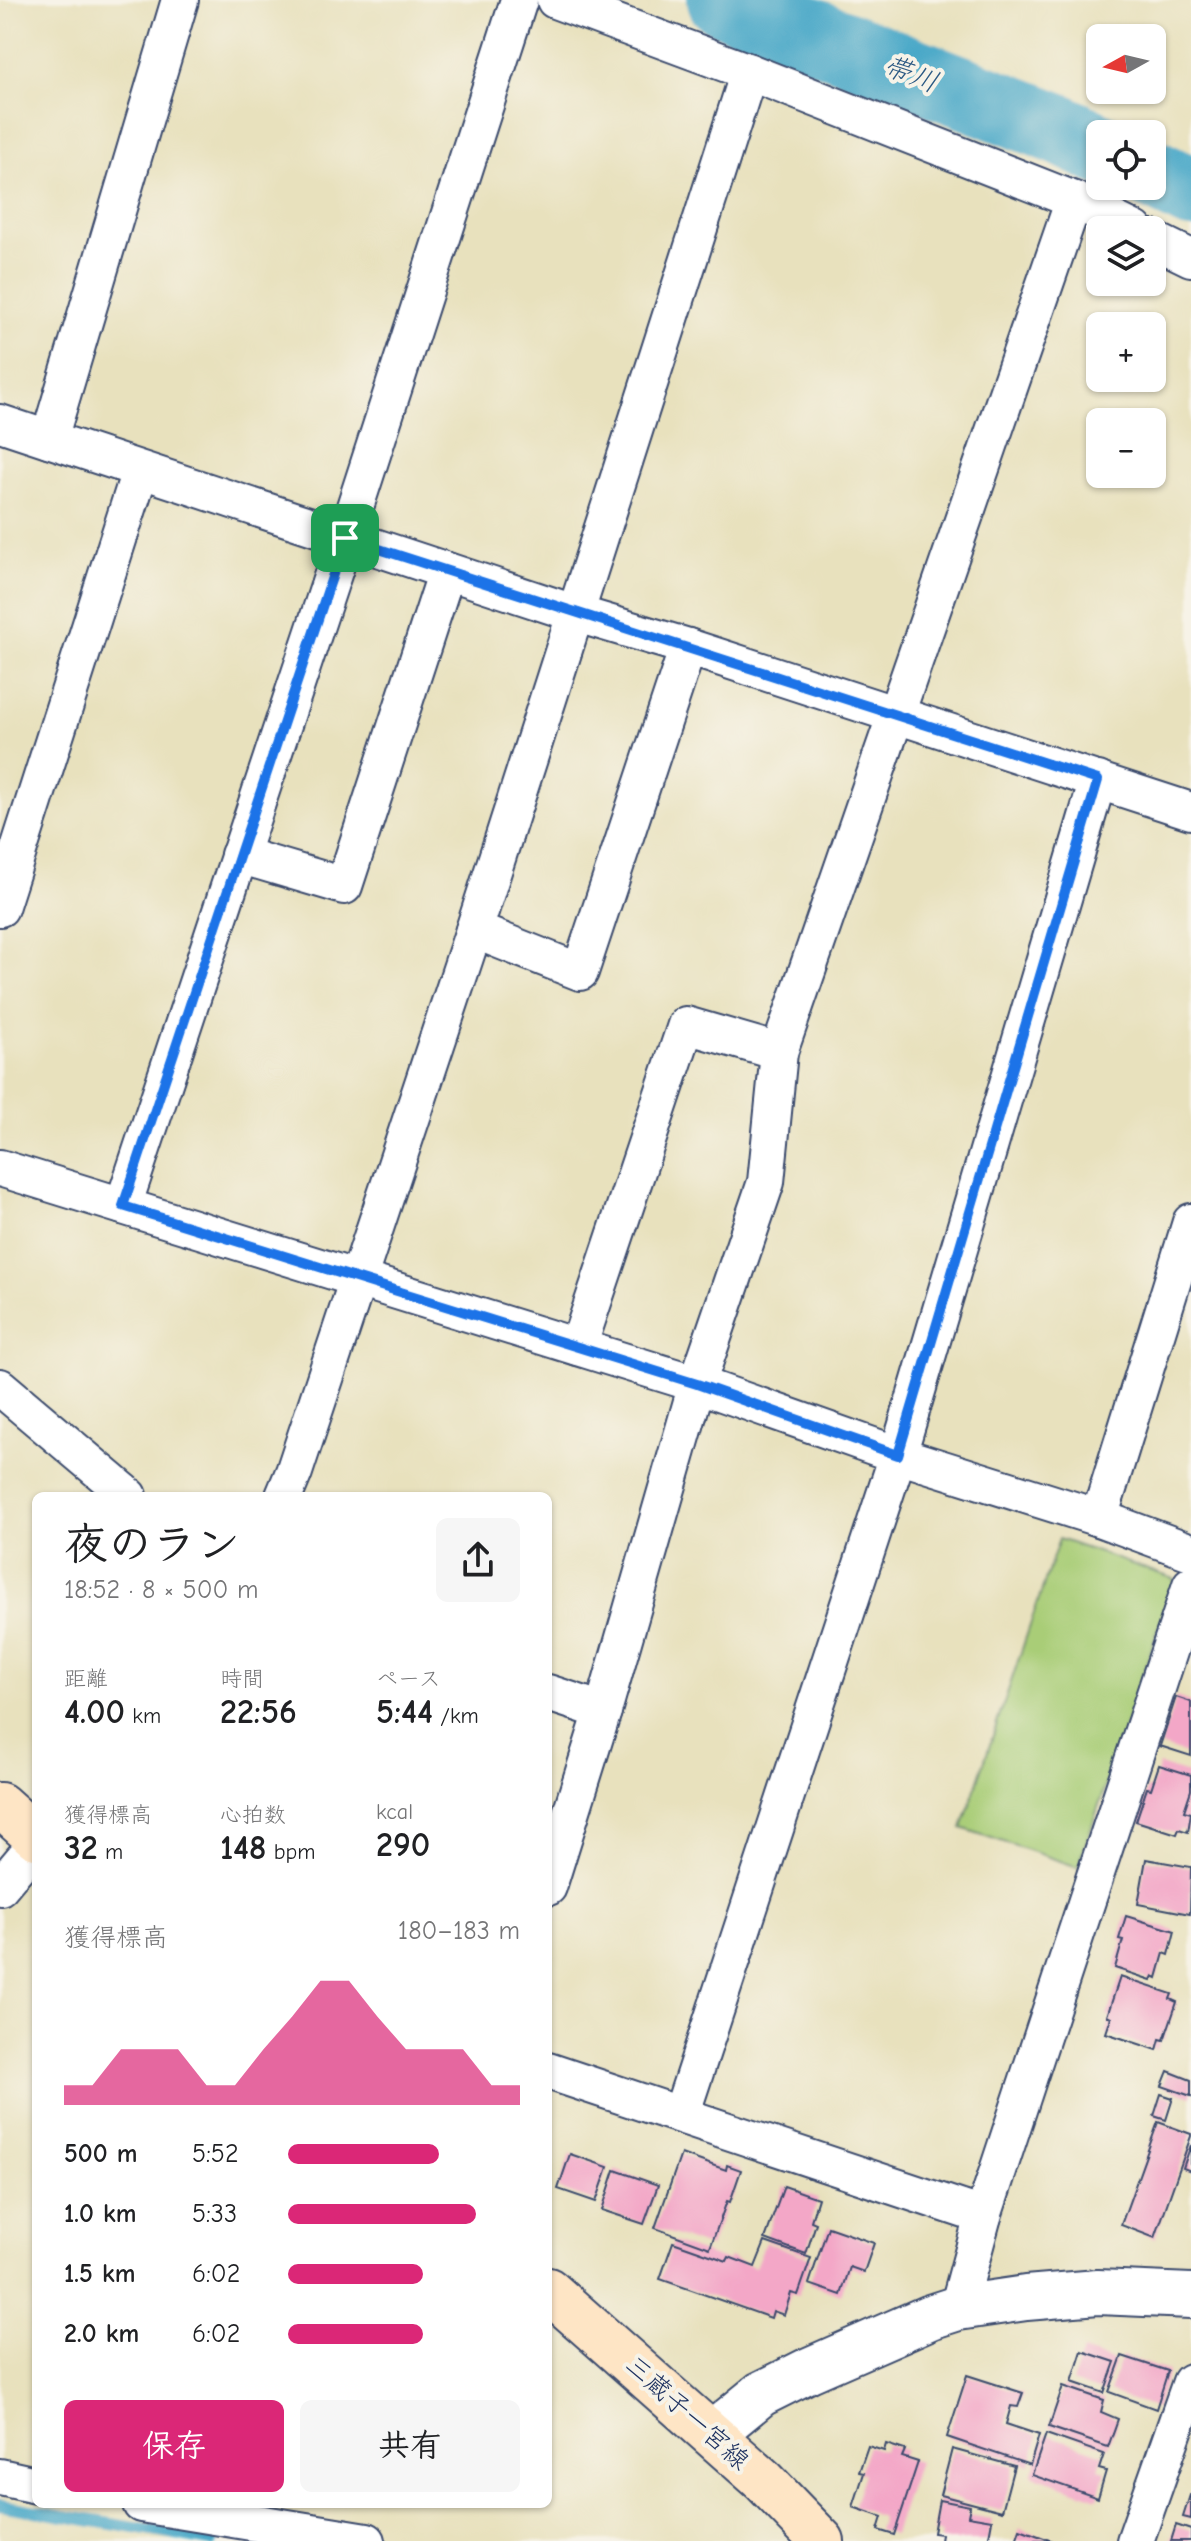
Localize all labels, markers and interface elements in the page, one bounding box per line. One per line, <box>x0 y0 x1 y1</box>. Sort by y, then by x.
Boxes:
north arrow <box>1086 24 1166 104</box>
map controls <box>1086 24 1166 488</box>
water label: 帯川 <box>879 49 943 99</box>
button: locate <box>1086 120 1166 200</box>
button: layers <box>1086 216 1166 296</box>
button: + <box>1086 312 1166 392</box>
button: − <box>1086 408 1166 488</box>
pin <box>311 504 379 572</box>
icon: arrive <box>323 516 367 560</box>
button: share <box>436 1518 520 1602</box>
text: 夜のラン <box>64 1519 240 1570</box>
text: 18:52 · 8 × 500 m <box>64 1575 259 1605</box>
text: 距離 <box>64 1666 108 1692</box>
text: 時間 <box>220 1666 264 1692</box>
text: ペース <box>376 1666 441 1692</box>
text: 4.00 <box>64 1692 125 1732</box>
text: 22:56 <box>220 1692 297 1732</box>
text: 5:44 <box>376 1692 433 1732</box>
text: km <box>125 1703 161 1729</box>
text: /km <box>433 1703 479 1729</box>
text: kcal <box>376 1799 413 1825</box>
text: 獲得標高 <box>64 1802 152 1828</box>
text: 心拍数 <box>220 1802 286 1828</box>
text: 290 <box>376 1825 430 1865</box>
text: 32 <box>64 1828 98 1868</box>
text: 148 <box>220 1828 266 1868</box>
text: m <box>98 1839 123 1865</box>
text: bpm <box>266 1839 315 1865</box>
text: 180–183 m <box>398 1916 520 1946</box>
text: 獲得標高 <box>64 1923 168 1953</box>
text: 500 m <box>64 2139 138 2169</box>
text: 5:52 <box>192 2139 239 2169</box>
text: 1.0 km <box>64 2199 136 2229</box>
text: 5:33 <box>192 2199 237 2229</box>
text: 1.5 km <box>64 2259 135 2289</box>
text: 6:02 <box>192 2259 240 2289</box>
text: 2.0 km <box>64 2319 139 2349</box>
text: 6:02 <box>192 2319 240 2349</box>
street label: 三蔵子一宮線 <box>619 2350 755 2476</box>
button: 保存 <box>64 2400 284 2492</box>
button: 共有 <box>300 2400 520 2492</box>

